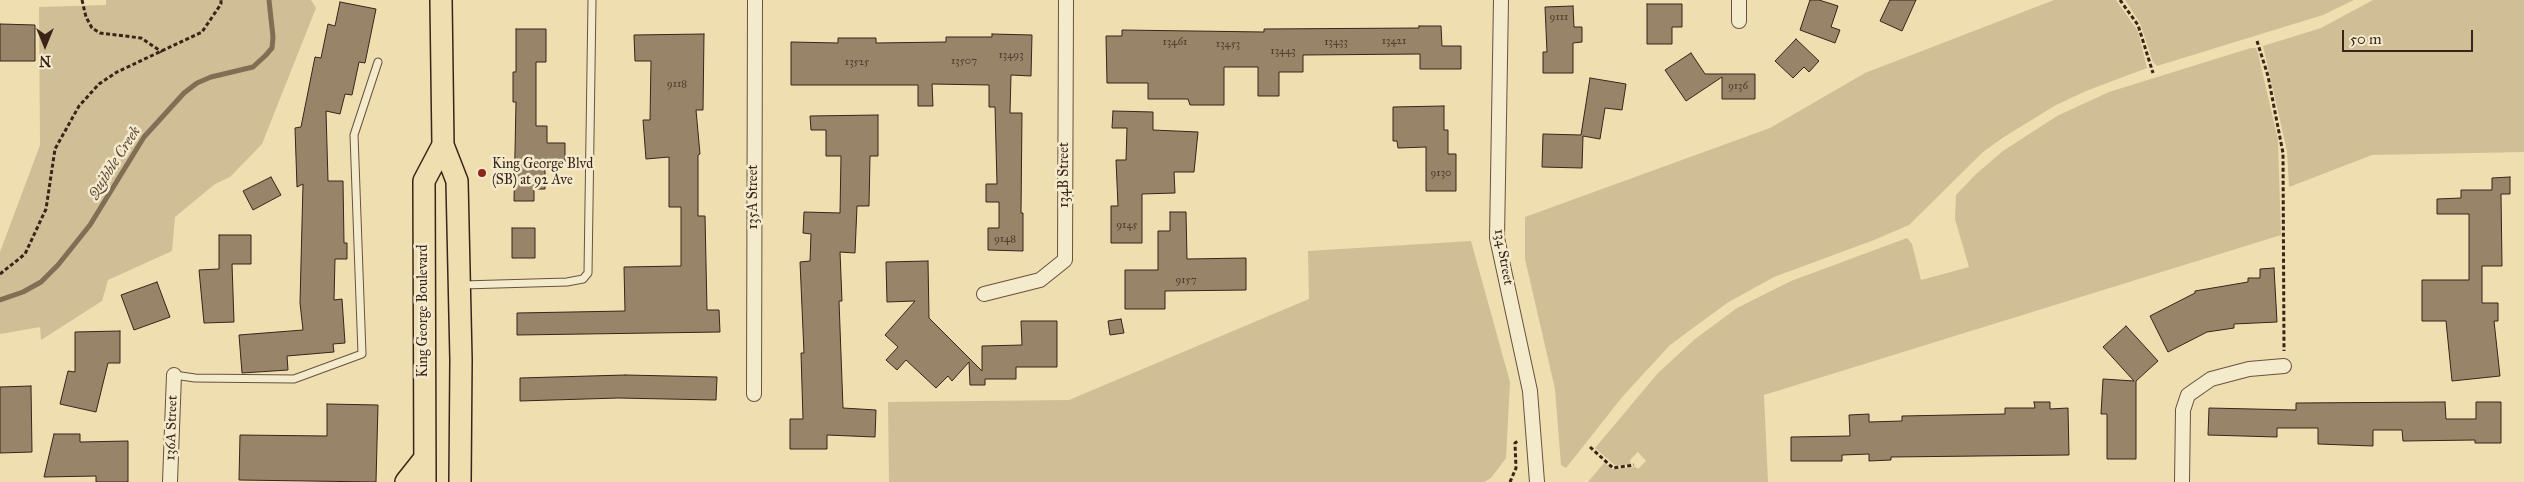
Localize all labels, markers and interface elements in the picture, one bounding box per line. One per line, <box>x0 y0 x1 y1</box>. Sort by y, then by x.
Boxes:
house number: 9111 <box>1550 10 1568 24</box>
north arrow <box>20 20 70 70</box>
scale bar <box>2344 20 2475 52</box>
text: 50 m <box>2350 30 2382 48</box>
house number: 13421 <box>1382 34 1406 48</box>
house number: 13461 <box>1163 35 1187 49</box>
house number: 13433 <box>1324 35 1348 49</box>
house number: 13453 <box>1216 37 1240 51</box>
house number: 13443 <box>1270 44 1296 58</box>
house number: 13493 <box>998 48 1024 62</box>
text: N <box>39 52 51 69</box>
house number: 13507 <box>951 54 977 68</box>
house number: 13525 <box>845 55 869 69</box>
house number: 9118 <box>667 77 687 91</box>
house number: 9136 <box>1728 79 1748 93</box>
water label: Quibble Creek <box>85 124 145 202</box>
street label: 134B Street <box>1057 142 1073 208</box>
place label: King George Blvd (SB) at 92 Ave <box>492 157 593 190</box>
street label: 135A Street <box>746 165 762 229</box>
house number: 9130 <box>1431 166 1451 180</box>
marker: King George Blvd (SB) at 92 Ave <box>476 167 488 179</box>
house number: 9145 <box>1116 218 1138 232</box>
street label: 134 Street <box>1490 228 1516 286</box>
house number: 9148 <box>994 232 1016 246</box>
street label: King George Boulevard <box>416 245 432 377</box>
house number: 9157 <box>1175 273 1197 287</box>
street label: 136A Street <box>162 395 182 461</box>

